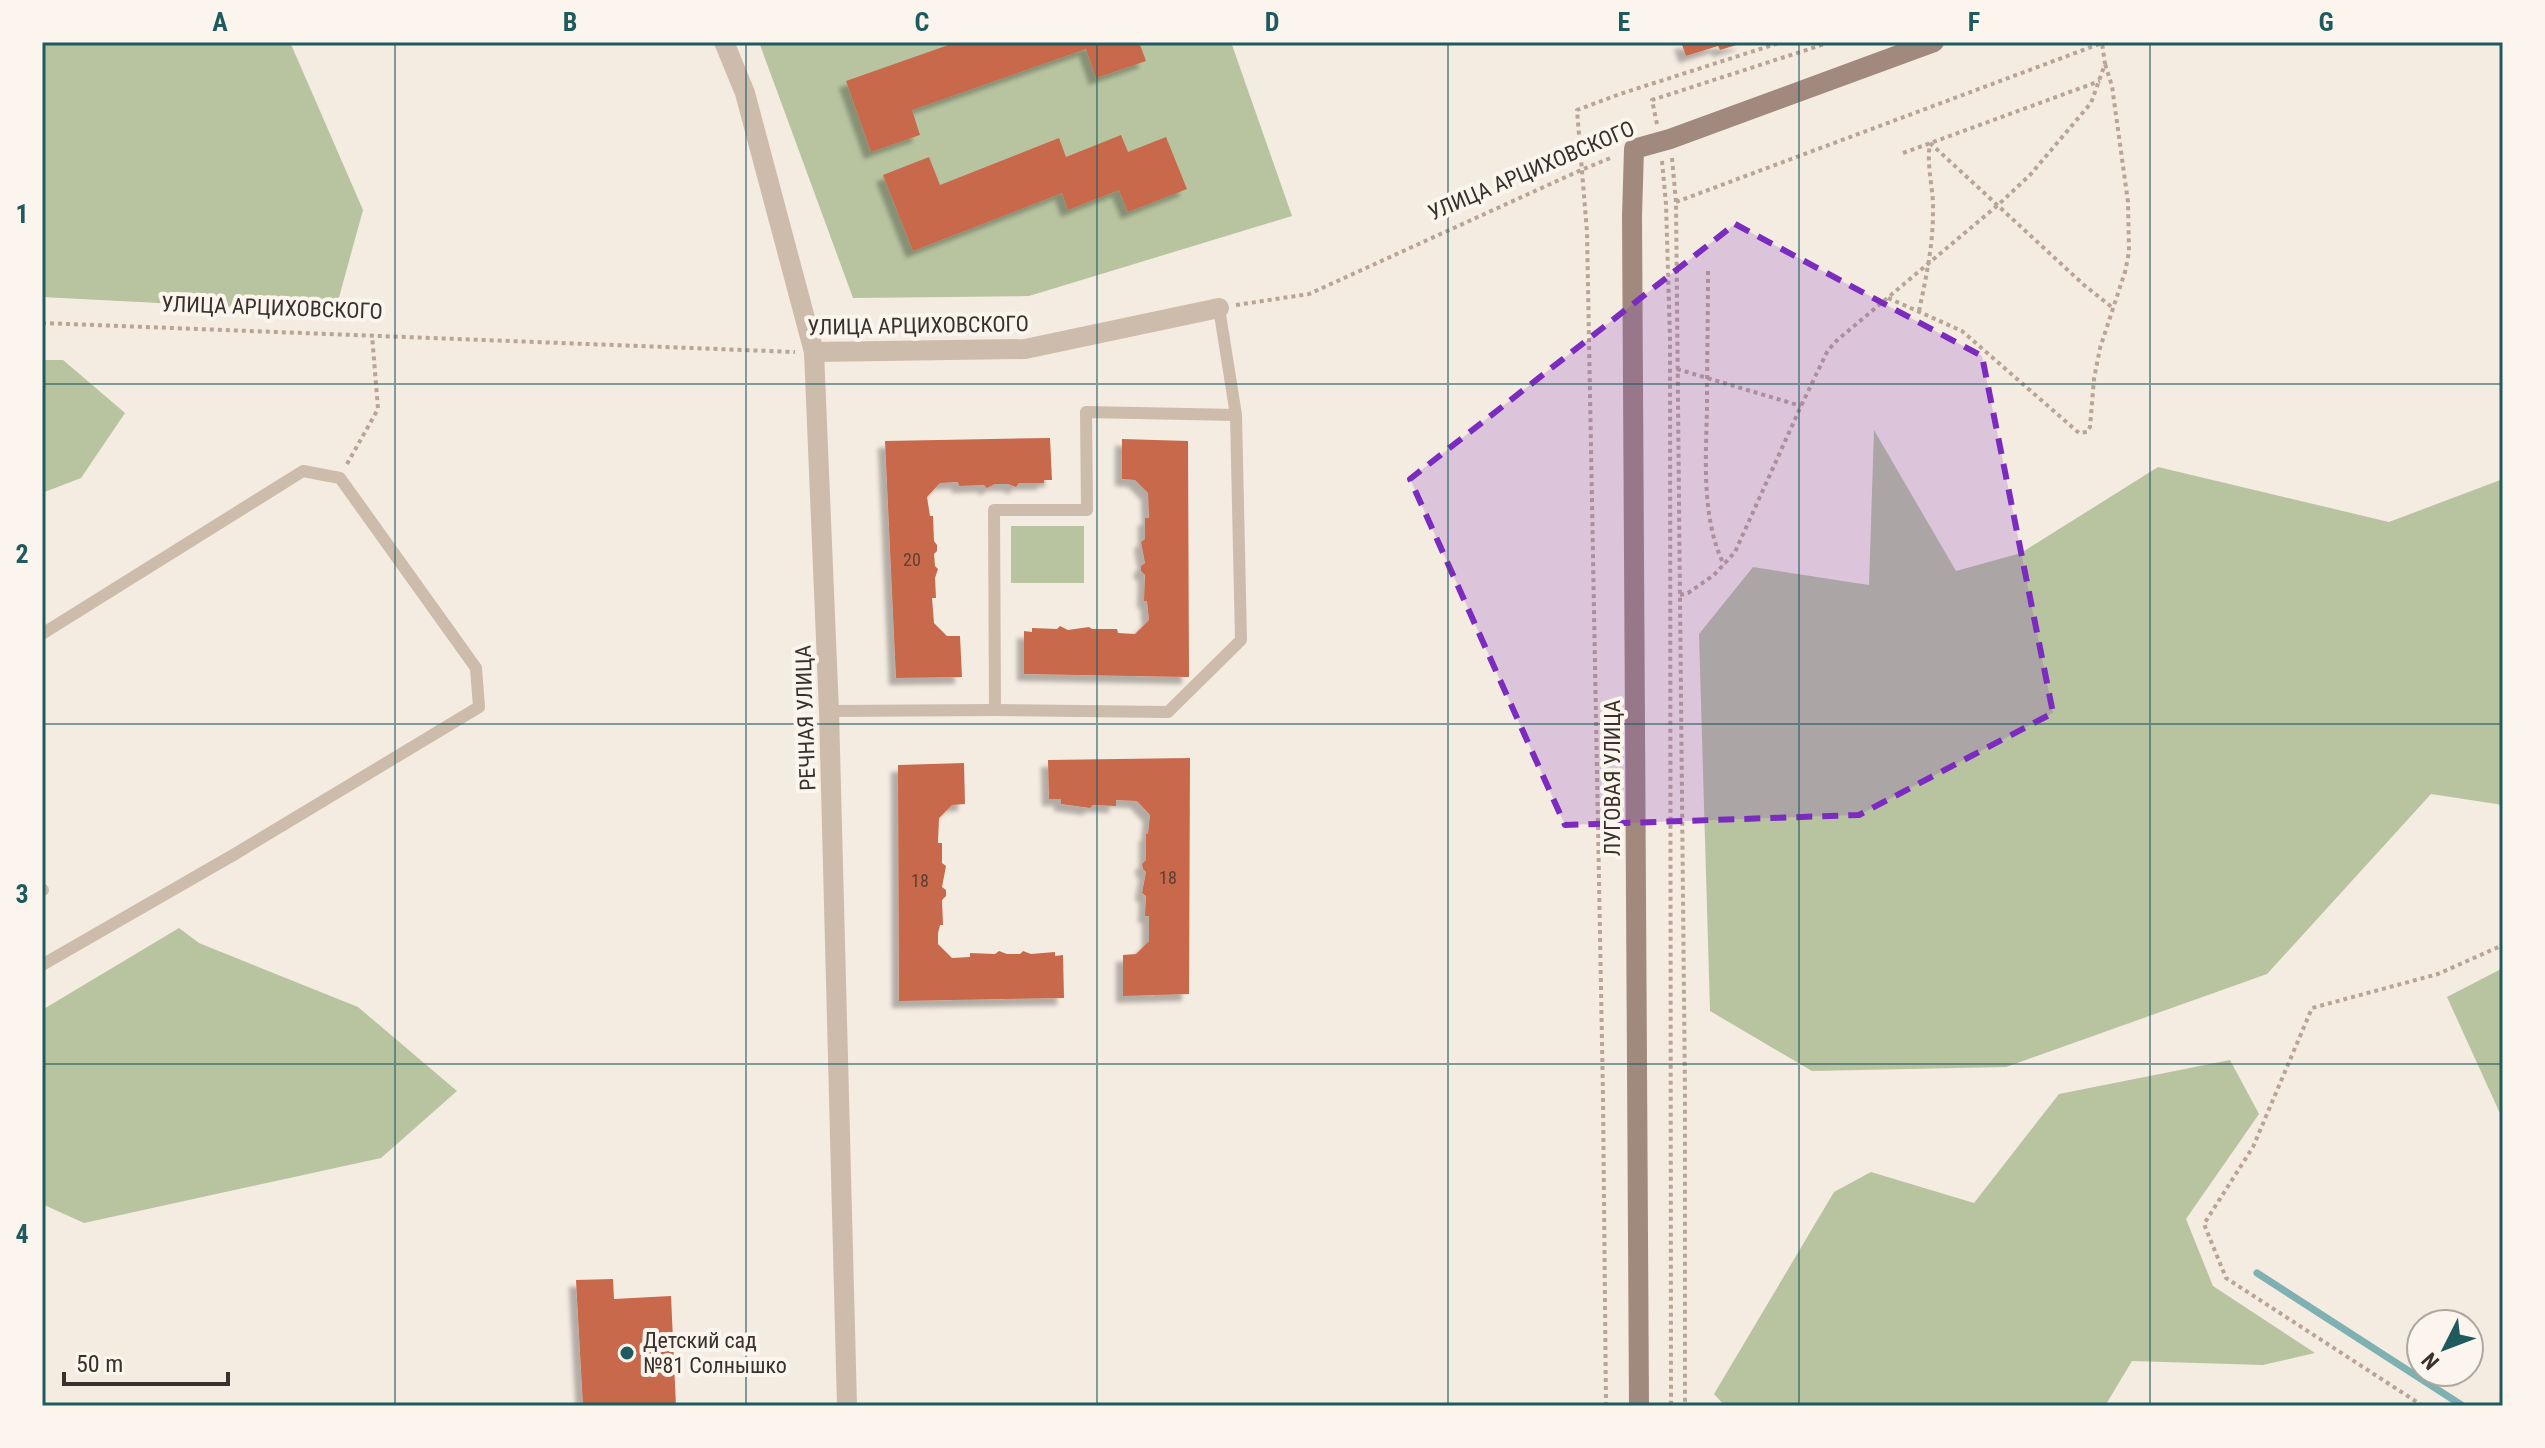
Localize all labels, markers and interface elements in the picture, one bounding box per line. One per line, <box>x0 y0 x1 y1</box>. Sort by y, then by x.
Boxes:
text: A <box>212 7 228 37</box>
text: B <box>563 7 577 37</box>
text: C <box>915 7 930 37</box>
text: D <box>1265 7 1279 37</box>
text: E <box>1618 7 1631 37</box>
text: F <box>1968 7 1980 37</box>
text: G <box>2318 7 2334 37</box>
street label: УЛИЦА АРЦИХОВСКОГО <box>1424 116 1638 225</box>
text: 1 <box>15 199 29 229</box>
street label: УЛИЦА АРЦИХОВСКОГО <box>161 291 383 324</box>
street label: УЛИЦА АРЦИХОВСКОГО <box>807 311 1029 340</box>
text: 2 <box>15 539 29 569</box>
house number: 20 <box>903 549 921 570</box>
street label: РЕЧНАЯ УЛИЦА <box>790 644 821 791</box>
street label: ЛУГОВАЯ УЛИЦА <box>1600 699 1625 856</box>
house number: 18 <box>1159 867 1177 888</box>
house number: 18 <box>911 870 929 891</box>
text: 3 <box>15 879 29 909</box>
text: 4 <box>15 1219 29 1249</box>
north arrow <box>2405 1308 2485 1388</box>
place label: Детский сад №81 Солнышко <box>643 1328 787 1378</box>
scale bar <box>64 1336 228 1386</box>
marker: Детский сад №81 Солнышко <box>618 1344 636 1362</box>
text: N <box>2417 1348 2444 1374</box>
text: 50 m <box>76 1350 123 1378</box>

